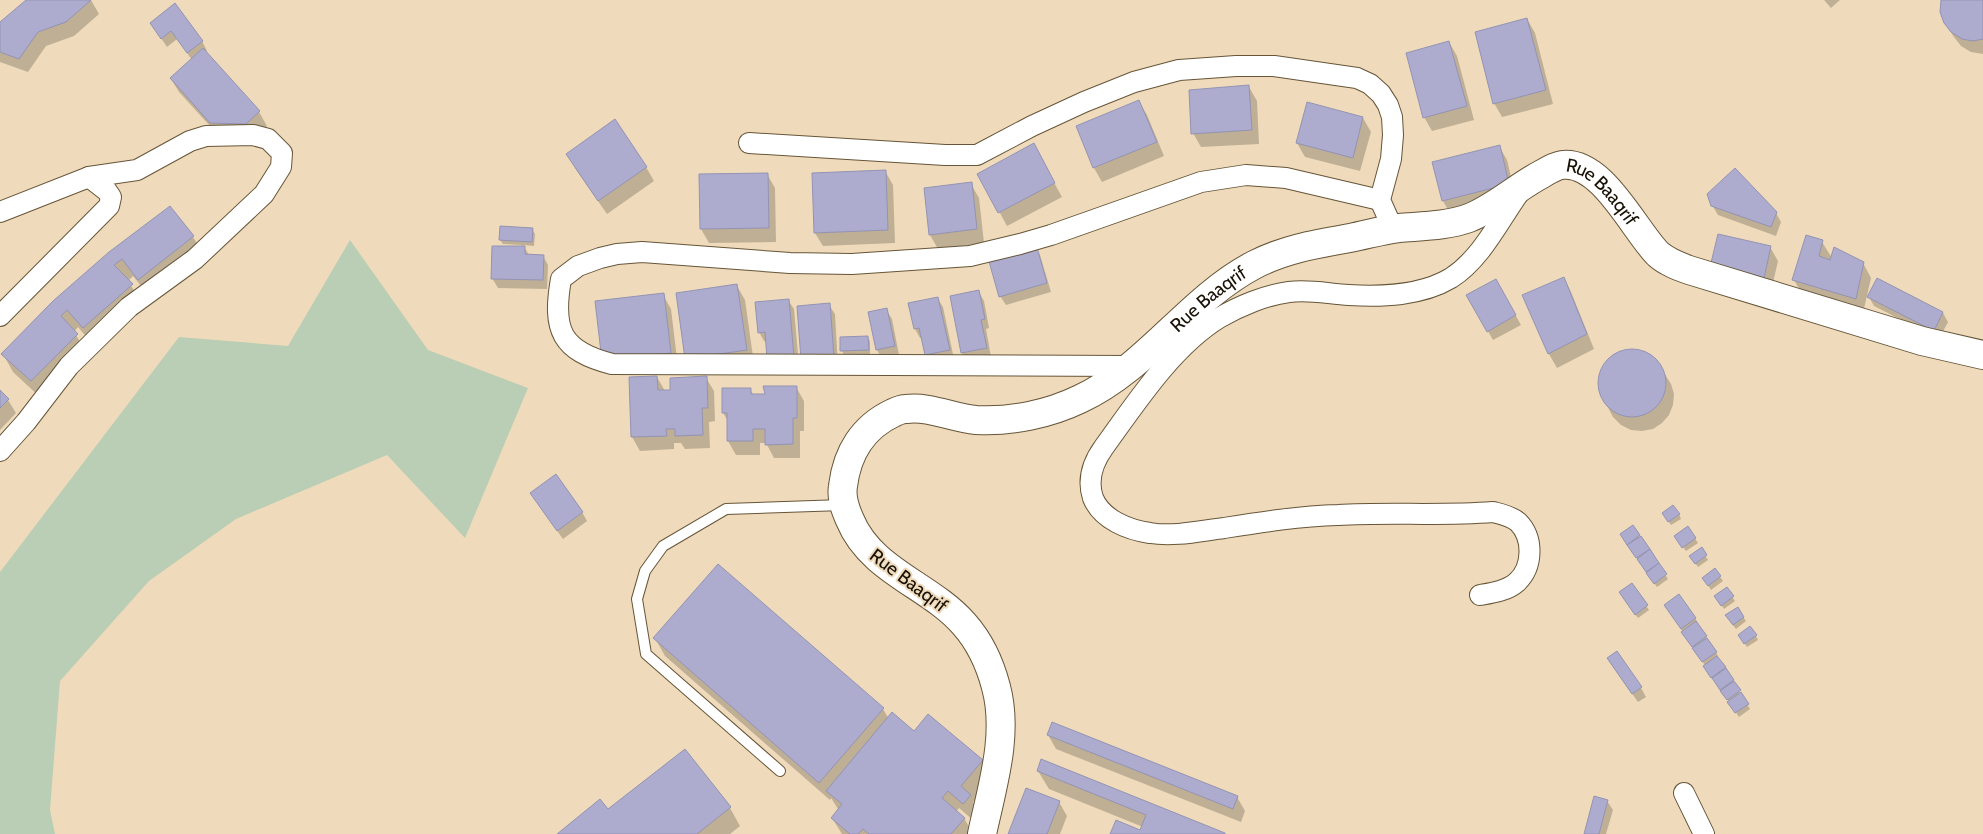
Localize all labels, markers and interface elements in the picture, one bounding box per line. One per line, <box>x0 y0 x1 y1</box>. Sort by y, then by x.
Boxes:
street label: Rue Baaqrif <box>1564 153 1643 230</box>
street label: Rue Baaqrif <box>1166 261 1251 337</box>
street label: Rue Baaqrif <box>865 544 953 618</box>

